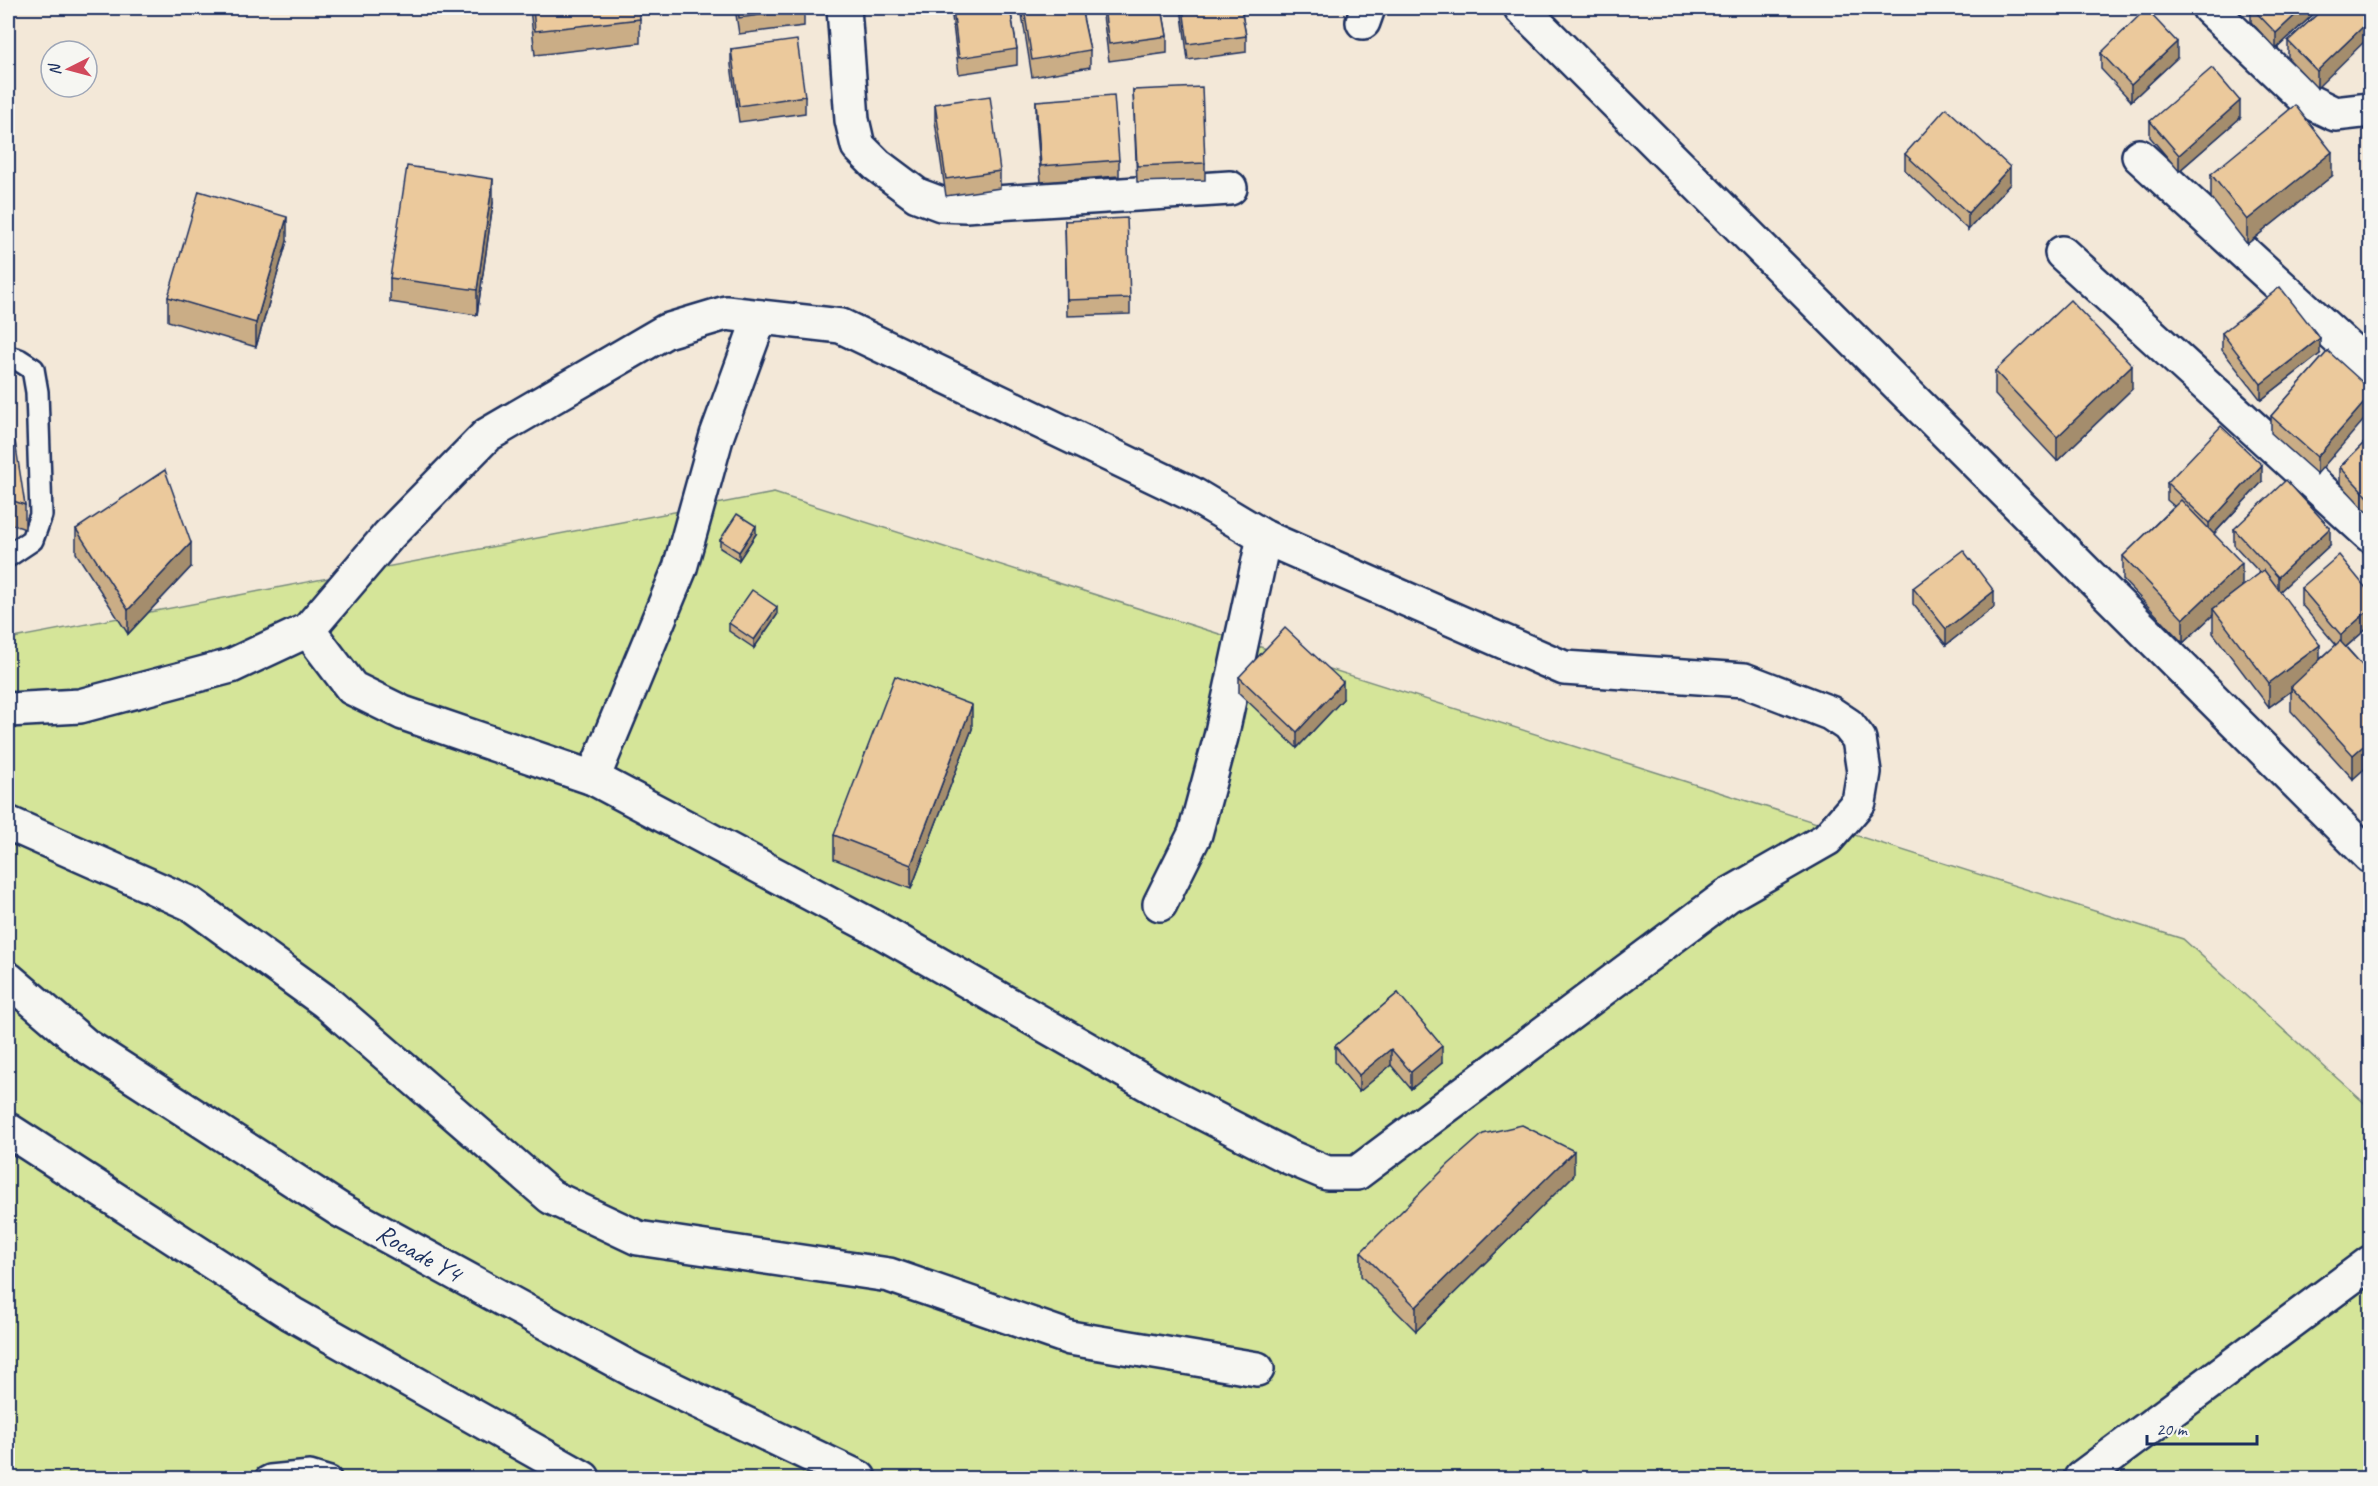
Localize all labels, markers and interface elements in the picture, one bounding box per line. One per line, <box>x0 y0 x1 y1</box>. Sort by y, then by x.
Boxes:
north arrow <box>39 39 99 99</box>
text: N <box>44 61 66 76</box>
street label: Rocade Y4 <box>371 1216 469 1291</box>
scale bar <box>2147 1408 2256 1446</box>
text: 20 m <box>2156 1418 2189 1440</box>

